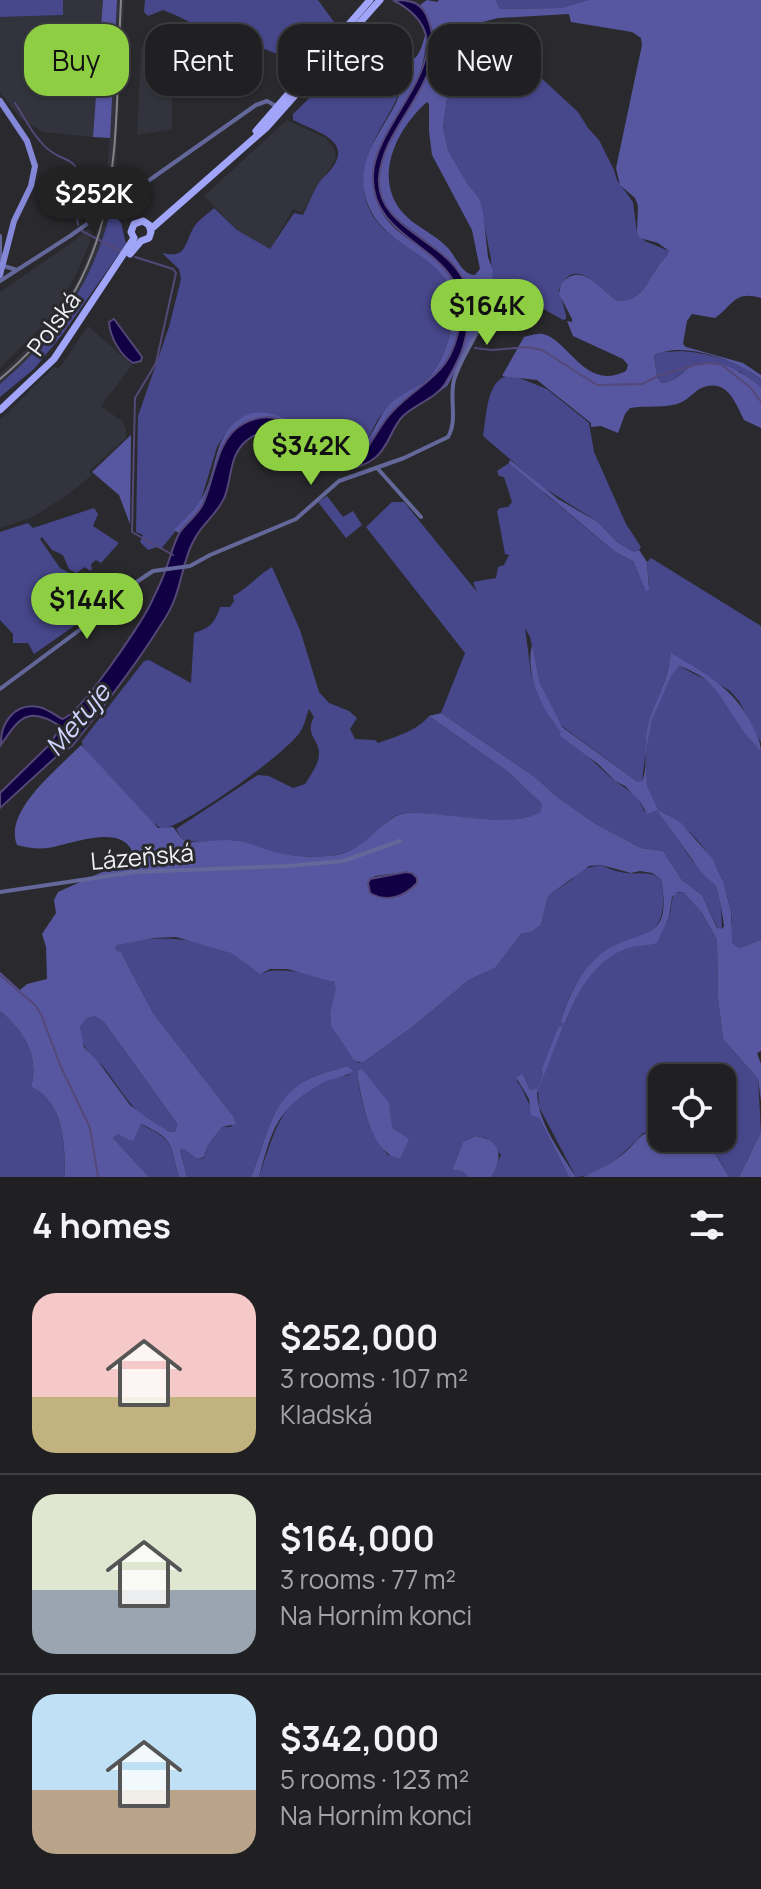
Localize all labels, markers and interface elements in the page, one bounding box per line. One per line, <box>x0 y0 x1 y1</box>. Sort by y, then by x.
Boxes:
chip: Buy <box>24 24 129 96</box>
chip: Rent <box>145 24 262 96</box>
chip: Filters <box>278 24 412 96</box>
chip: New <box>428 24 541 96</box>
pin: $252K <box>38 167 150 235</box>
text: $252K <box>55 175 133 211</box>
pin: $164K <box>431 279 543 347</box>
street label: Polská <box>18 284 88 362</box>
text: $164K <box>449 287 525 323</box>
pin: $342K <box>255 419 367 487</box>
text: $342K <box>271 427 351 463</box>
pin: $144K <box>31 573 143 641</box>
text: $144K <box>49 581 125 617</box>
water label: Metuje <box>36 674 119 763</box>
street label: Lázeňská <box>89 835 195 877</box>
map controls <box>648 1064 736 1152</box>
button: locate <box>648 1064 736 1152</box>
text: 4 homes <box>32 1202 171 1248</box>
icon: filters <box>685 1203 729 1247</box>
text: $252,000 <box>280 1314 438 1360</box>
icon: home <box>96 1325 192 1421</box>
text: 3 rooms · 107 m² <box>280 1360 468 1396</box>
text: Kladská <box>280 1396 372 1432</box>
text: $164,000 <box>280 1515 435 1561</box>
icon: home <box>96 1526 192 1622</box>
text: 3 rooms · 77 m² <box>280 1561 456 1597</box>
text: Na Horním konci <box>280 1597 472 1633</box>
text: $342,000 <box>280 1715 440 1761</box>
icon: home <box>96 1726 192 1822</box>
text: 5 rooms · 123 m² <box>280 1761 469 1797</box>
text: Na Horním konci <box>280 1797 472 1833</box>

